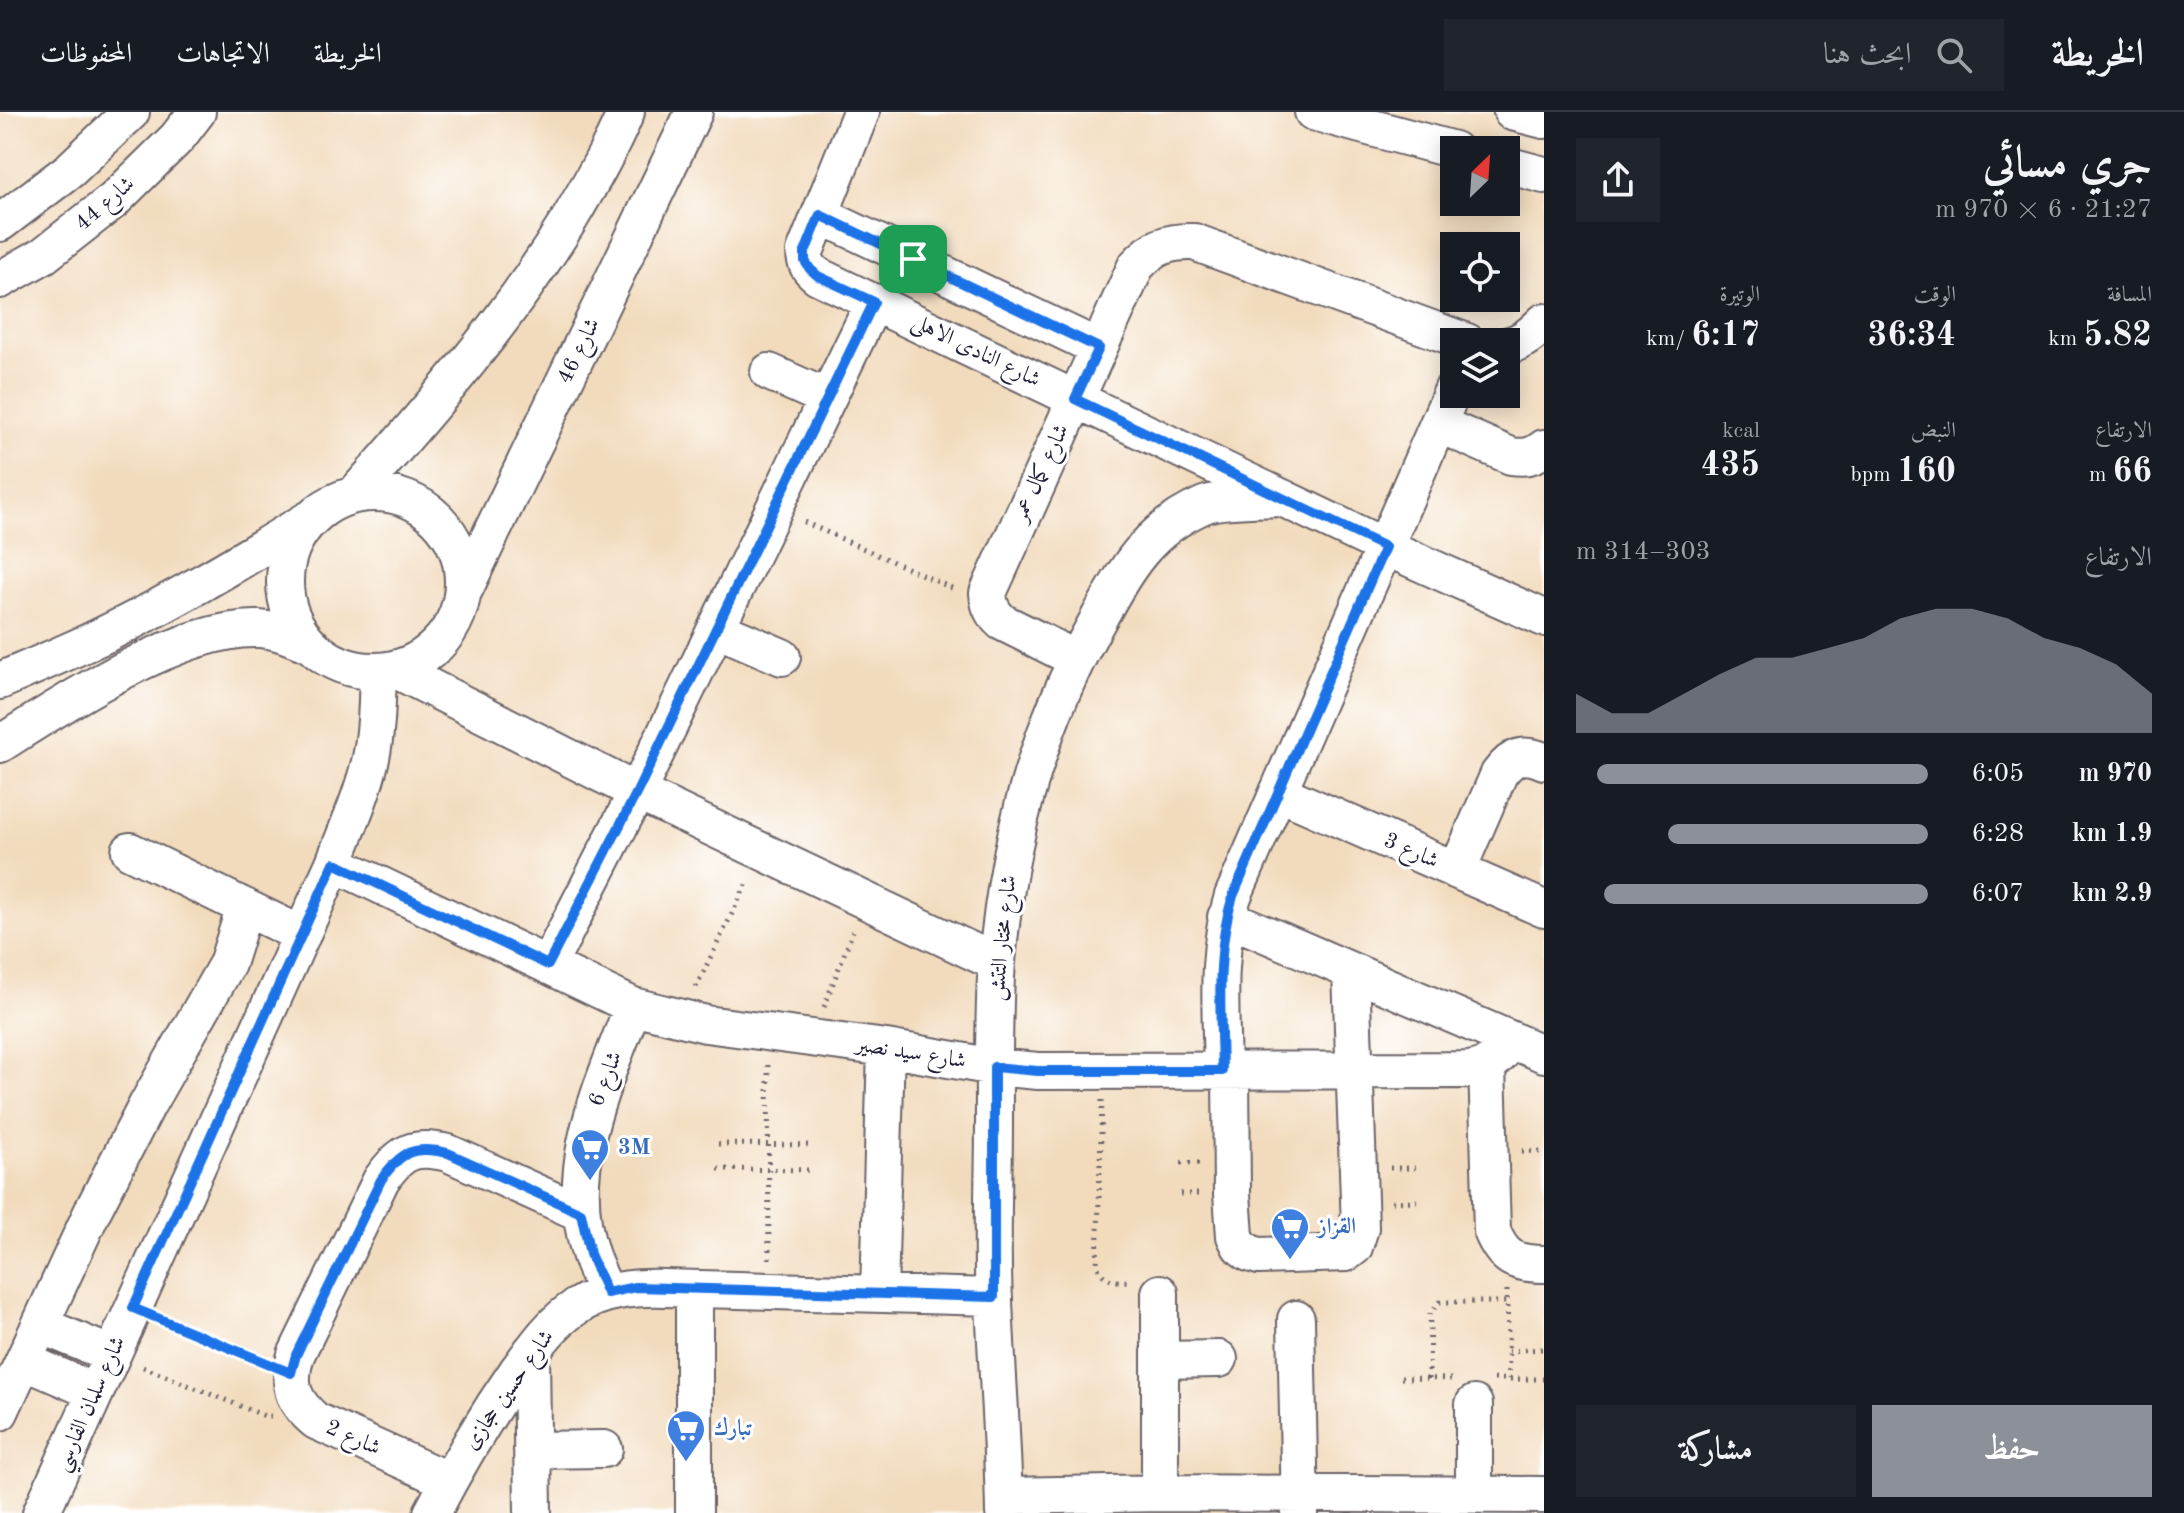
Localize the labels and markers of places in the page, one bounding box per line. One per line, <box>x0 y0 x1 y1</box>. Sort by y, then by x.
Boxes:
pin <box>879 225 947 293</box>
supermarket icon: 3M <box>569 1127 611 1182</box>
place label: 3M <box>618 1137 650 1159</box>
supermarket icon: القزاز <box>1269 1206 1311 1261</box>
place label: القزاز <box>1315 1216 1356 1240</box>
supermarket icon: تبارك <box>665 1408 707 1463</box>
place label: تبارك <box>714 1416 753 1441</box>

